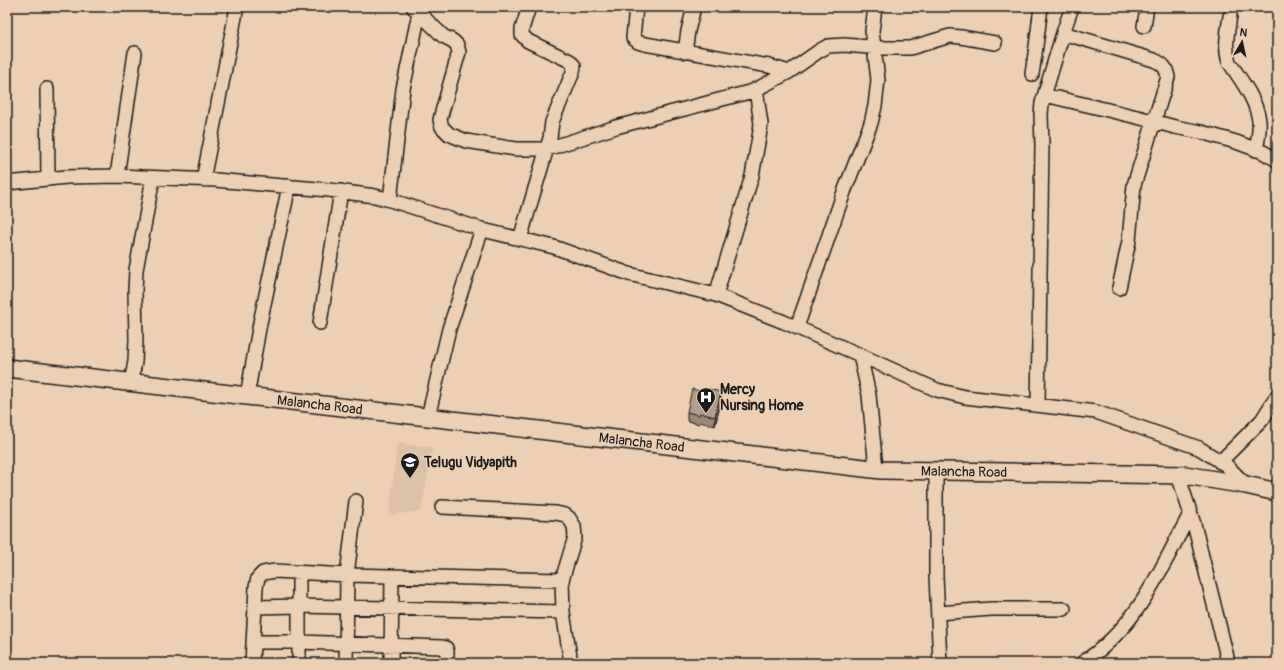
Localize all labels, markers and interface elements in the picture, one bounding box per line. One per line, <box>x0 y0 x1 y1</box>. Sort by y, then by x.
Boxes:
north arrow <box>1222 22 1262 62</box>
text: N <box>1239 26 1249 40</box>
place label: Mercy Nursing Home <box>720 381 805 414</box>
hospital icon: Mercy Nursing Home <box>695 386 717 414</box>
street label: Malancha Road <box>276 392 364 418</box>
street label: Malancha Road <box>598 429 686 456</box>
school or university icon: Telugu Vidyapith <box>399 451 421 479</box>
place label: Telugu Vidyapith <box>423 454 517 471</box>
street label: Malancha Road <box>921 463 1007 481</box>

